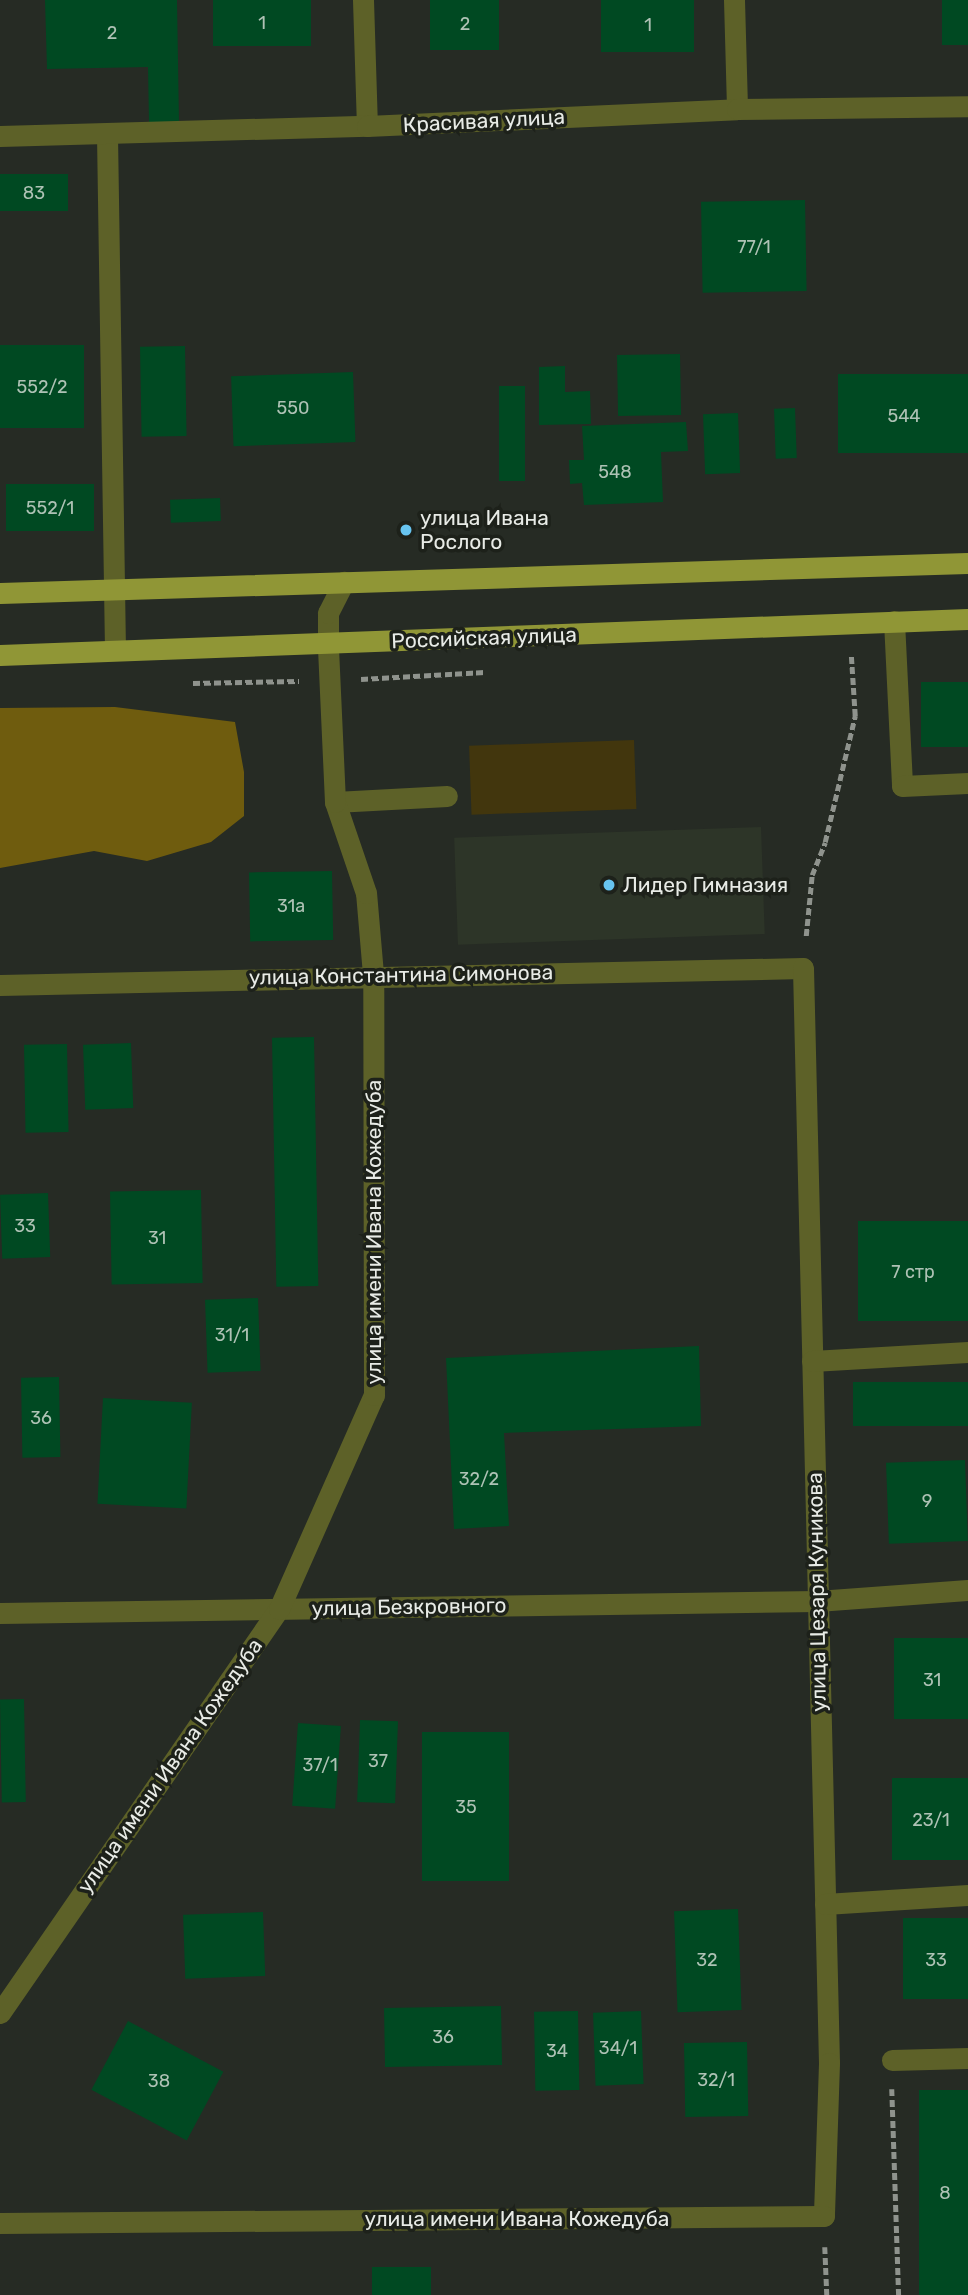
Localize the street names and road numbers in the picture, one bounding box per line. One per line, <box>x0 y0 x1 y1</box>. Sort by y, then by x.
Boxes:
street label: Красивая улица <box>402 104 566 138</box>
street label: Российская улица <box>391 622 577 654</box>
street label: улица Константина Симонова <box>249 960 553 990</box>
street label: улица имени Ивана Кожедуба <box>361 1080 387 1384</box>
street label: улица Цезаря Куникова <box>802 1472 832 1712</box>
street label: улица Безкровного <box>311 1593 507 1621</box>
street label: улица имени Ивана Кожедуба <box>72 1634 268 1898</box>
street label: улица имени Ивана Кожедуба <box>365 2206 669 2232</box>

